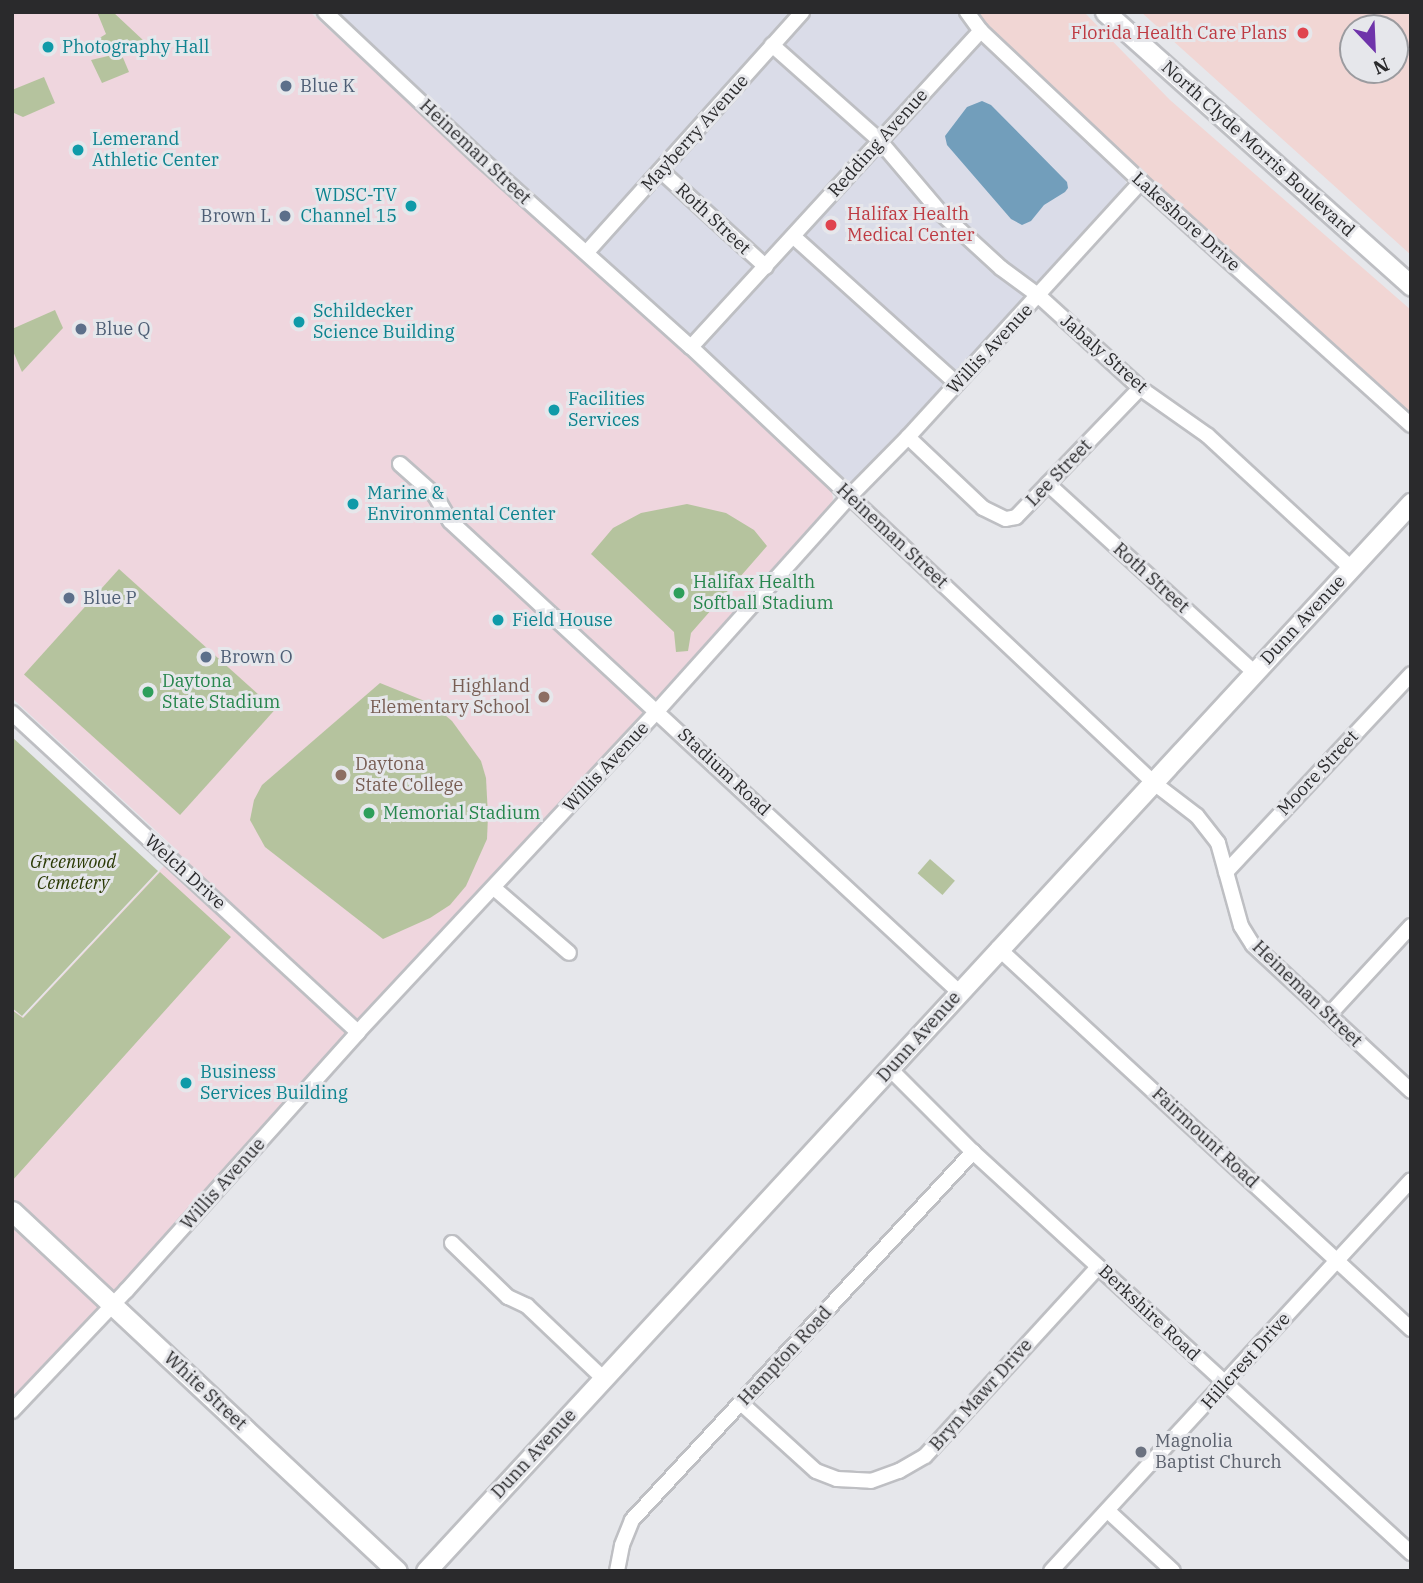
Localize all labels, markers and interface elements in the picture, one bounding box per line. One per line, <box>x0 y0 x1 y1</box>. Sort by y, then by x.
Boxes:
north arrow <box>1339 14 1409 84</box>
place label: Florida Health Care Plans <box>1071 22 1287 44</box>
marker: Florida Health Care Plans <box>1293 23 1313 43</box>
place label: Photography Hall <box>62 36 209 58</box>
marker: Photography Hall <box>40 39 56 55</box>
text: N <box>1370 53 1393 80</box>
street label: North Clyde Morris Boulevard <box>1157 57 1359 241</box>
street label: Mayberry Avenue <box>637 70 753 196</box>
place label: Blue K <box>300 75 355 97</box>
marker: Blue K <box>278 78 294 94</box>
street label: Redding Avenue <box>824 85 932 201</box>
street label: Heineman Street <box>415 95 535 209</box>
place label: Lemerand Athletic Center <box>92 129 219 172</box>
marker: Lemerand Athletic Center <box>70 142 86 158</box>
street label: Lakeshore Drive <box>1128 168 1244 276</box>
street label: Roth Street <box>671 179 755 259</box>
place label: WDSC-TV Channel 15 <box>300 185 397 228</box>
marker: WDSC-TV Channel 15 <box>403 198 419 214</box>
place label: Halifax Health Medical Center <box>847 204 974 246</box>
place label: Brown L <box>201 205 271 227</box>
marker: Brown L <box>277 208 293 224</box>
marker: Halifax Health Medical Center <box>821 215 841 235</box>
street label: Willis Avenue <box>943 299 1037 399</box>
place label: Schildecker Science Building <box>313 301 455 344</box>
street label: Jabaly Street <box>1056 310 1152 398</box>
marker: Schildecker Science Building <box>291 314 307 330</box>
place label: Blue Q <box>95 318 150 340</box>
marker: Blue Q <box>73 321 89 337</box>
place label: Facilities Services <box>568 389 645 432</box>
marker: Facilities Services <box>546 402 562 418</box>
street label: Lee Street <box>1022 435 1096 511</box>
street label: Heineman Street <box>832 479 952 593</box>
place label: Marine & Environmental Center <box>367 483 555 526</box>
marker: Marine & Environmental Center <box>345 496 361 512</box>
street label: Roth Street <box>1109 538 1193 618</box>
street label: Dunn Avenue <box>1256 571 1350 669</box>
place label: Halifax Health Softball Stadium <box>693 572 834 614</box>
marker: Halifax Health Softball Stadium <box>671 585 687 601</box>
place label: Blue P <box>83 587 137 609</box>
marker: Blue P <box>61 590 77 606</box>
place label: Field House <box>512 609 613 631</box>
marker: Field House <box>490 612 506 628</box>
place label: Brown O <box>220 646 293 668</box>
marker: Brown O <box>198 649 214 665</box>
place label: Daytona State Stadium <box>162 671 280 714</box>
place label: Highland Elementary School <box>370 676 530 718</box>
marker: Daytona State Stadium <box>140 684 156 700</box>
marker: Highland Elementary School <box>536 689 552 705</box>
street label: Willis Avenue <box>559 717 653 817</box>
street label: Stadium Road <box>673 724 775 820</box>
street label: Moore Street <box>1273 726 1363 820</box>
place label: Daytona State College <box>355 754 463 796</box>
marker: Daytona State College <box>333 767 349 783</box>
place label: Memorial Stadium <box>383 802 540 824</box>
marker: Memorial Stadium <box>361 805 377 821</box>
street label: Welch Drive <box>140 830 230 914</box>
park label: Greenwood Cemetery <box>30 852 116 894</box>
street label: Heineman Street <box>1248 936 1366 1052</box>
street label: Dunn Avenue <box>873 987 965 1087</box>
place label: Business Services Building <box>200 1062 348 1104</box>
marker: Business Services Building <box>178 1075 194 1091</box>
street label: Fairmount Road <box>1147 1083 1263 1193</box>
street label: Willis Avenue <box>176 1134 270 1234</box>
street label: Berkshire Road <box>1094 1261 1204 1365</box>
street label: Hampton Road <box>734 1302 836 1410</box>
street label: Hillcrest Drive <box>1197 1308 1295 1414</box>
street label: Bryn Mawr Drive <box>925 1335 1037 1455</box>
street label: White Street <box>159 1347 251 1435</box>
street label: Dunn Avenue <box>487 1405 581 1503</box>
place label: Magnolia Baptist Church <box>1155 1431 1282 1474</box>
marker: Magnolia Baptist Church <box>1133 1444 1149 1460</box>

